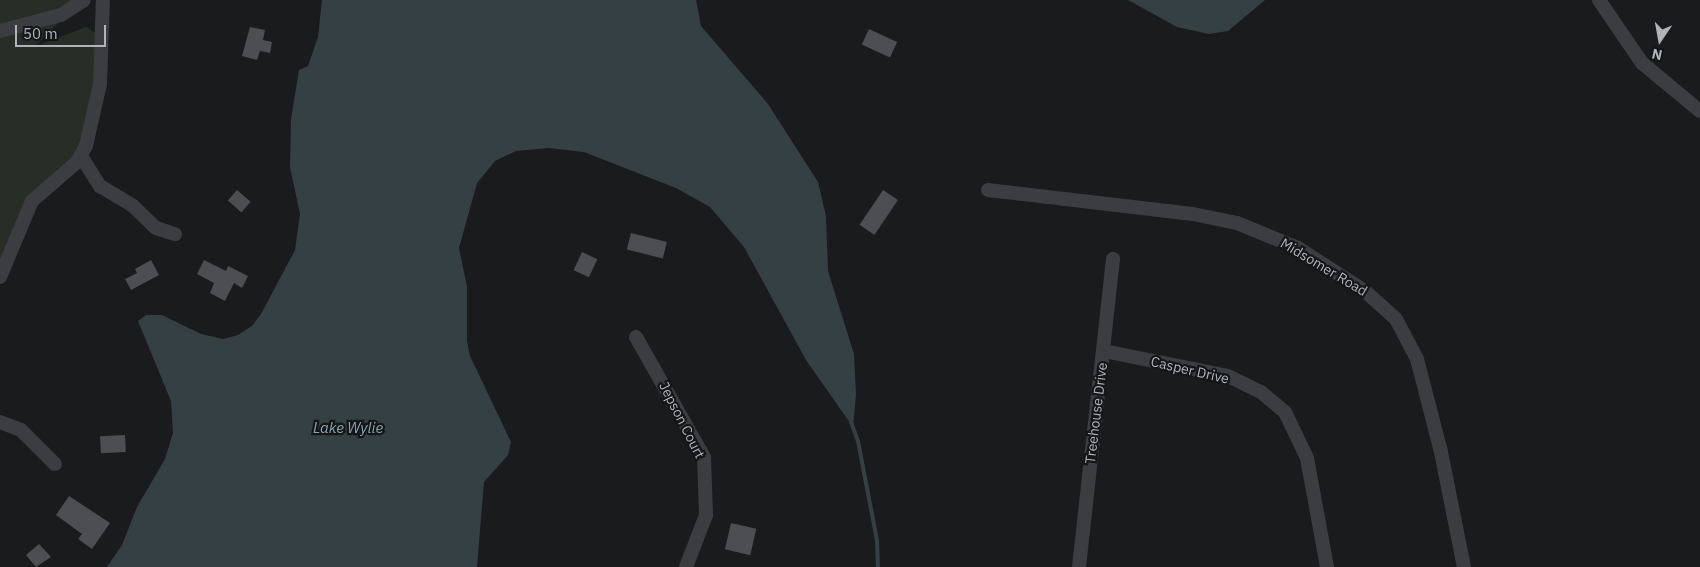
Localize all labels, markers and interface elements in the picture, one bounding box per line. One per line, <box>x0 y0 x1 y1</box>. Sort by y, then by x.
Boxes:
scale bar <box>18 15 109 47</box>
north arrow <box>1635 15 1685 65</box>
text: 50 m <box>23 24 58 43</box>
text: N <box>1650 45 1664 65</box>
street label: Midsomer Road <box>1278 235 1370 299</box>
street label: Casper Drive <box>1149 353 1231 387</box>
street label: Treehouse Drive <box>1081 361 1111 465</box>
street label: Jepson Court <box>656 379 708 461</box>
water label: Lake Wylie <box>313 419 383 437</box>

